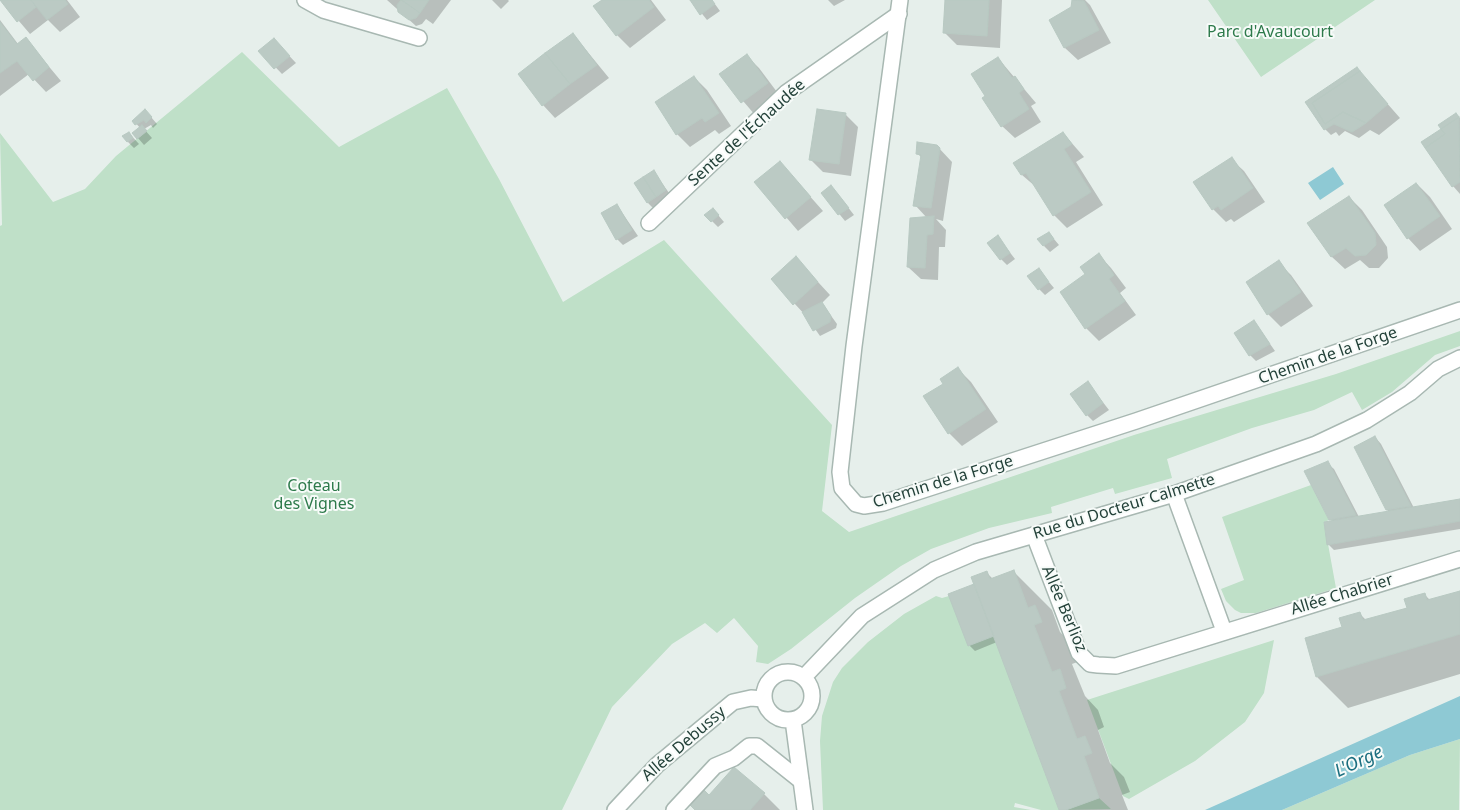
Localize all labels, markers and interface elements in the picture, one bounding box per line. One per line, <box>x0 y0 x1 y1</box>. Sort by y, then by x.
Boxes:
park label: Parc d'Avaucourt <box>1207 22 1333 42</box>
street label: Sente de l'Échaudée <box>685 75 809 191</box>
street label: Chemin de la Forge <box>1256 323 1400 389</box>
street label: Chemin de la Forge <box>871 452 1015 512</box>
street label: Rue du Docteur Calmette <box>1031 470 1217 544</box>
park label: Coteau des Vignes <box>274 476 354 514</box>
street label: Allée Berlioz <box>1037 563 1091 655</box>
street label: Allée Chabrier <box>1289 570 1395 620</box>
street label: Allée Debussy <box>638 702 730 786</box>
water label: L'Orge <box>1332 742 1386 782</box>

